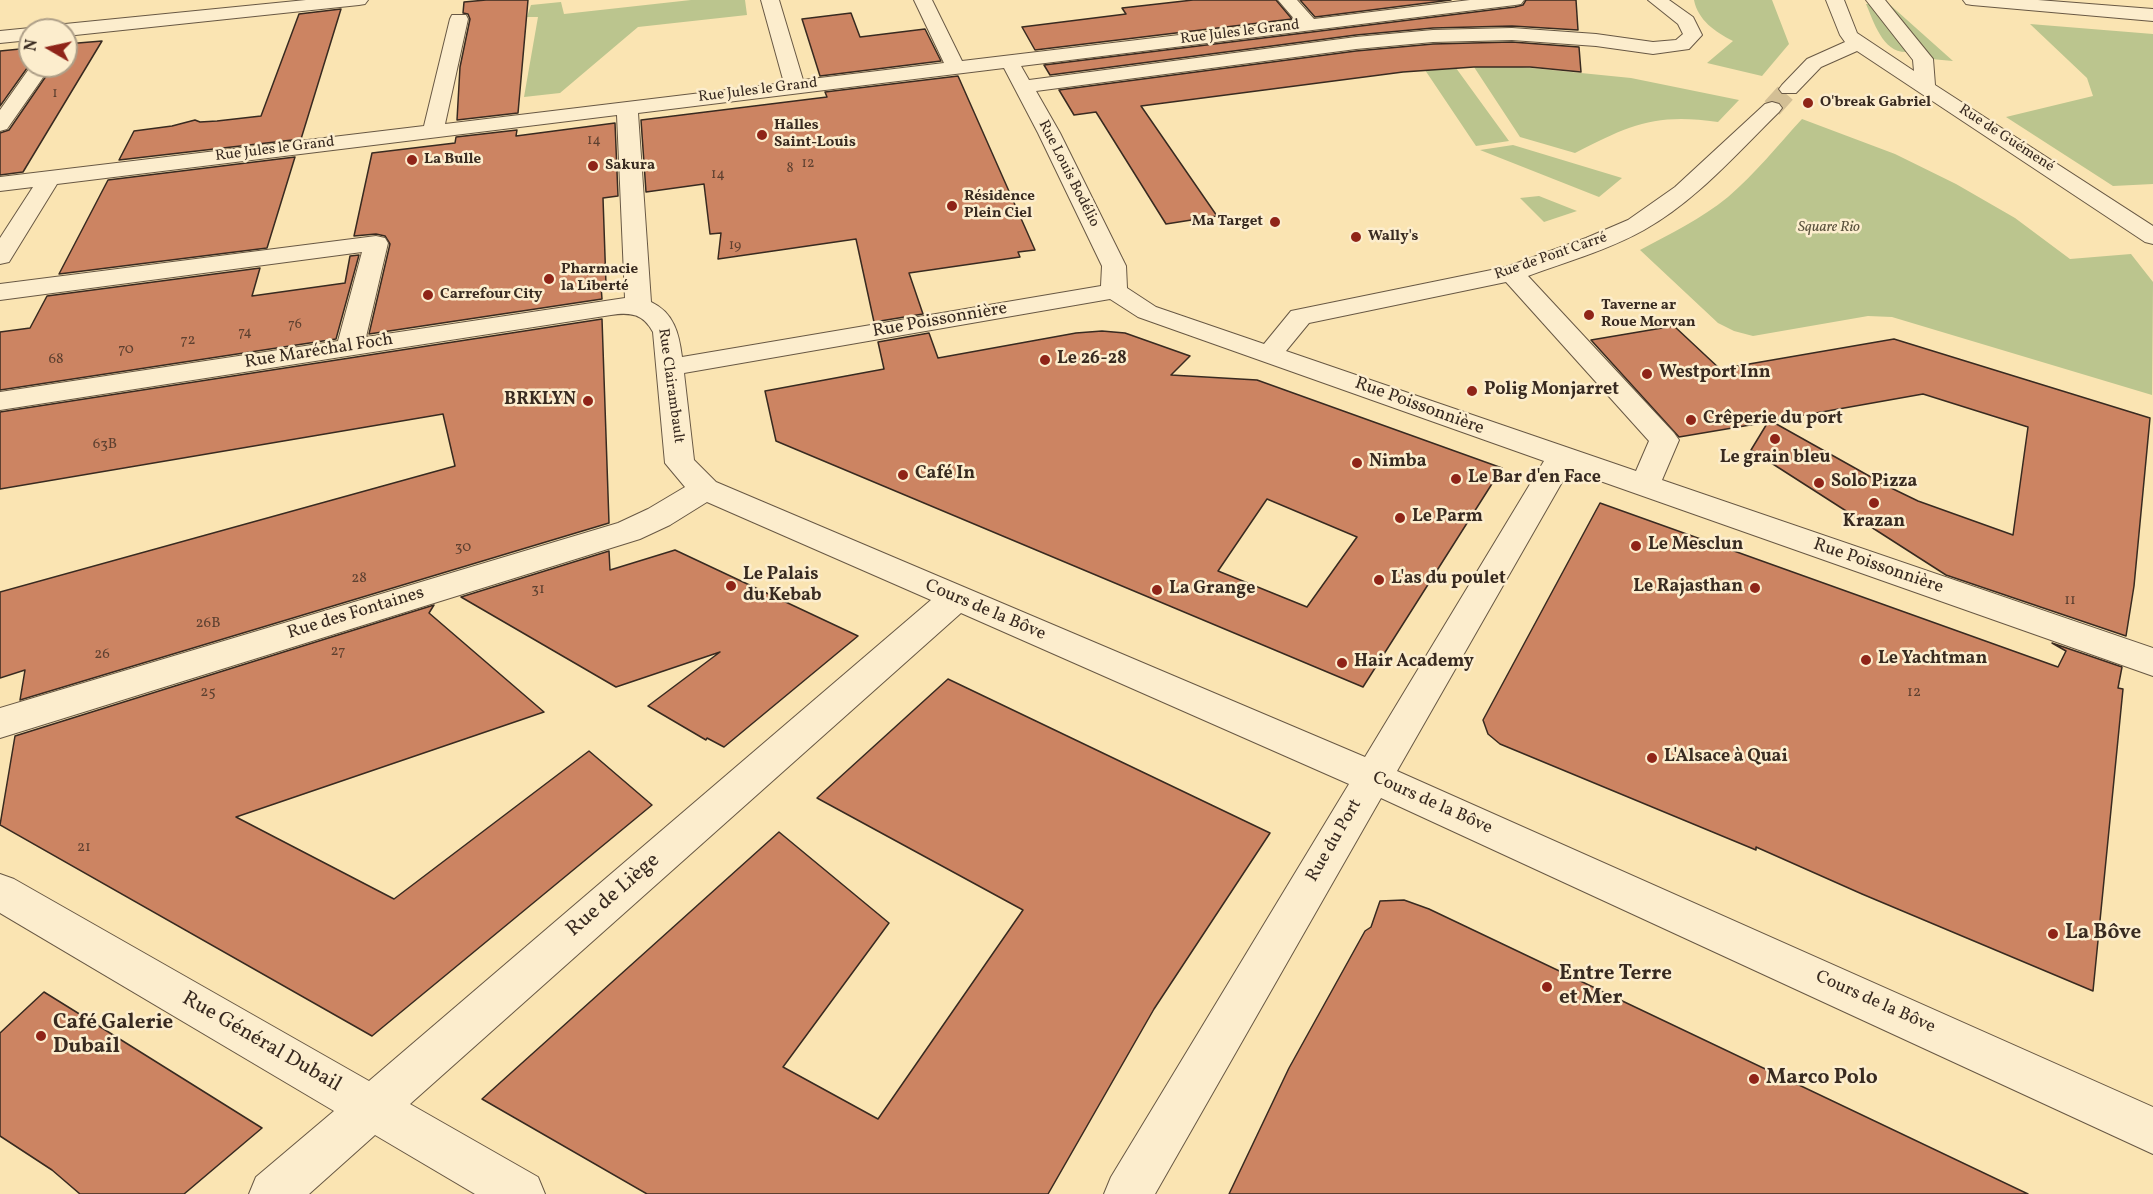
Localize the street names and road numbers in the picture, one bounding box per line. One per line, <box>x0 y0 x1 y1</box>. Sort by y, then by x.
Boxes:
street label: Rue Jules le Grand <box>1179 17 1301 49</box>
street label: Rue Jules le Grand <box>697 75 819 107</box>
street label: Rue de Guémené <box>1955 101 2057 177</box>
street label: Rue Louis Bodélio <box>1033 118 1103 230</box>
street label: Rue Jules le Grand <box>214 134 336 166</box>
street label: Rue de Pont Carré <box>1492 229 1610 285</box>
street label: Rue Poissonnière <box>871 299 1009 343</box>
street label: Rue Clairambault <box>653 327 687 445</box>
street label: Rue Maréchal Foch <box>243 330 395 374</box>
street label: Rue Poissonnière <box>1351 374 1487 440</box>
street label: Rue Poissonnière <box>1810 535 1946 599</box>
street label: Cours de la Bôve <box>921 576 1049 646</box>
street label: Rue des Fontaines <box>285 583 427 645</box>
street label: Cours de la Bôve <box>1369 768 1495 840</box>
street label: Rue du Port <box>1303 796 1367 886</box>
street label: Rue de Liège <box>562 849 666 943</box>
street label: Cours de la Bôve <box>1812 967 1938 1039</box>
street label: Rue Général Dubail <box>177 987 345 1099</box>

